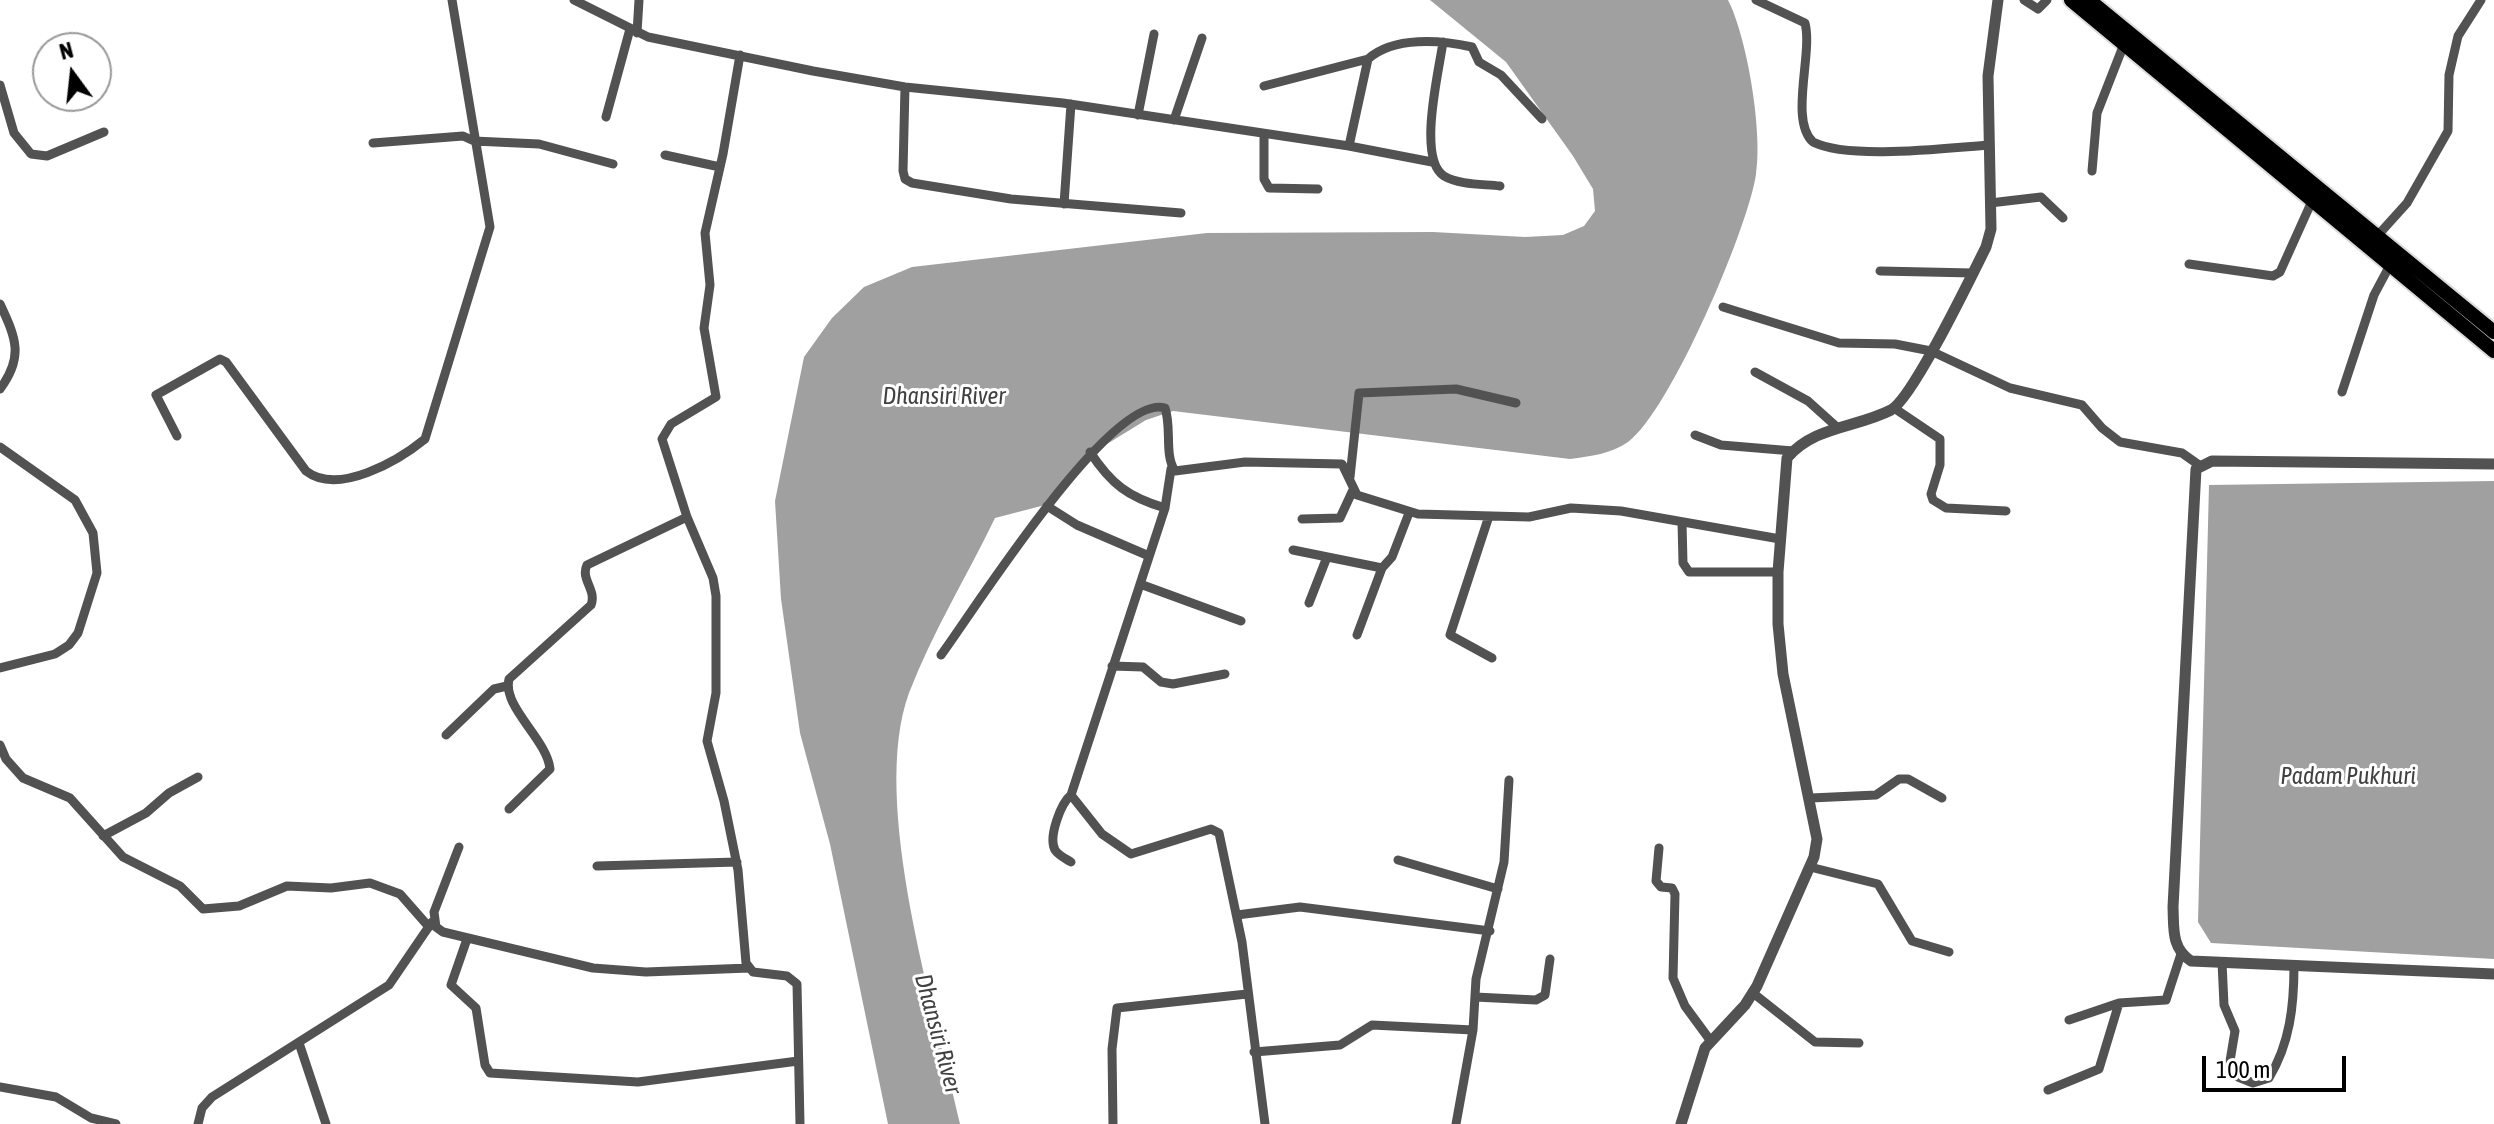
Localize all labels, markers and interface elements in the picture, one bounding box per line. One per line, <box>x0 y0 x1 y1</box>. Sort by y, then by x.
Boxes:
north arrow <box>32 32 112 112</box>
text: N <box>57 37 76 65</box>
water label: Dhansiri River <box>883 382 1005 410</box>
water label: Padam Pukhuri <box>2280 762 2416 790</box>
water label: Dhansiri River <box>908 971 968 1097</box>
scale bar <box>2206 1040 2350 1090</box>
text: 100 m <box>2216 1056 2270 1083</box>

